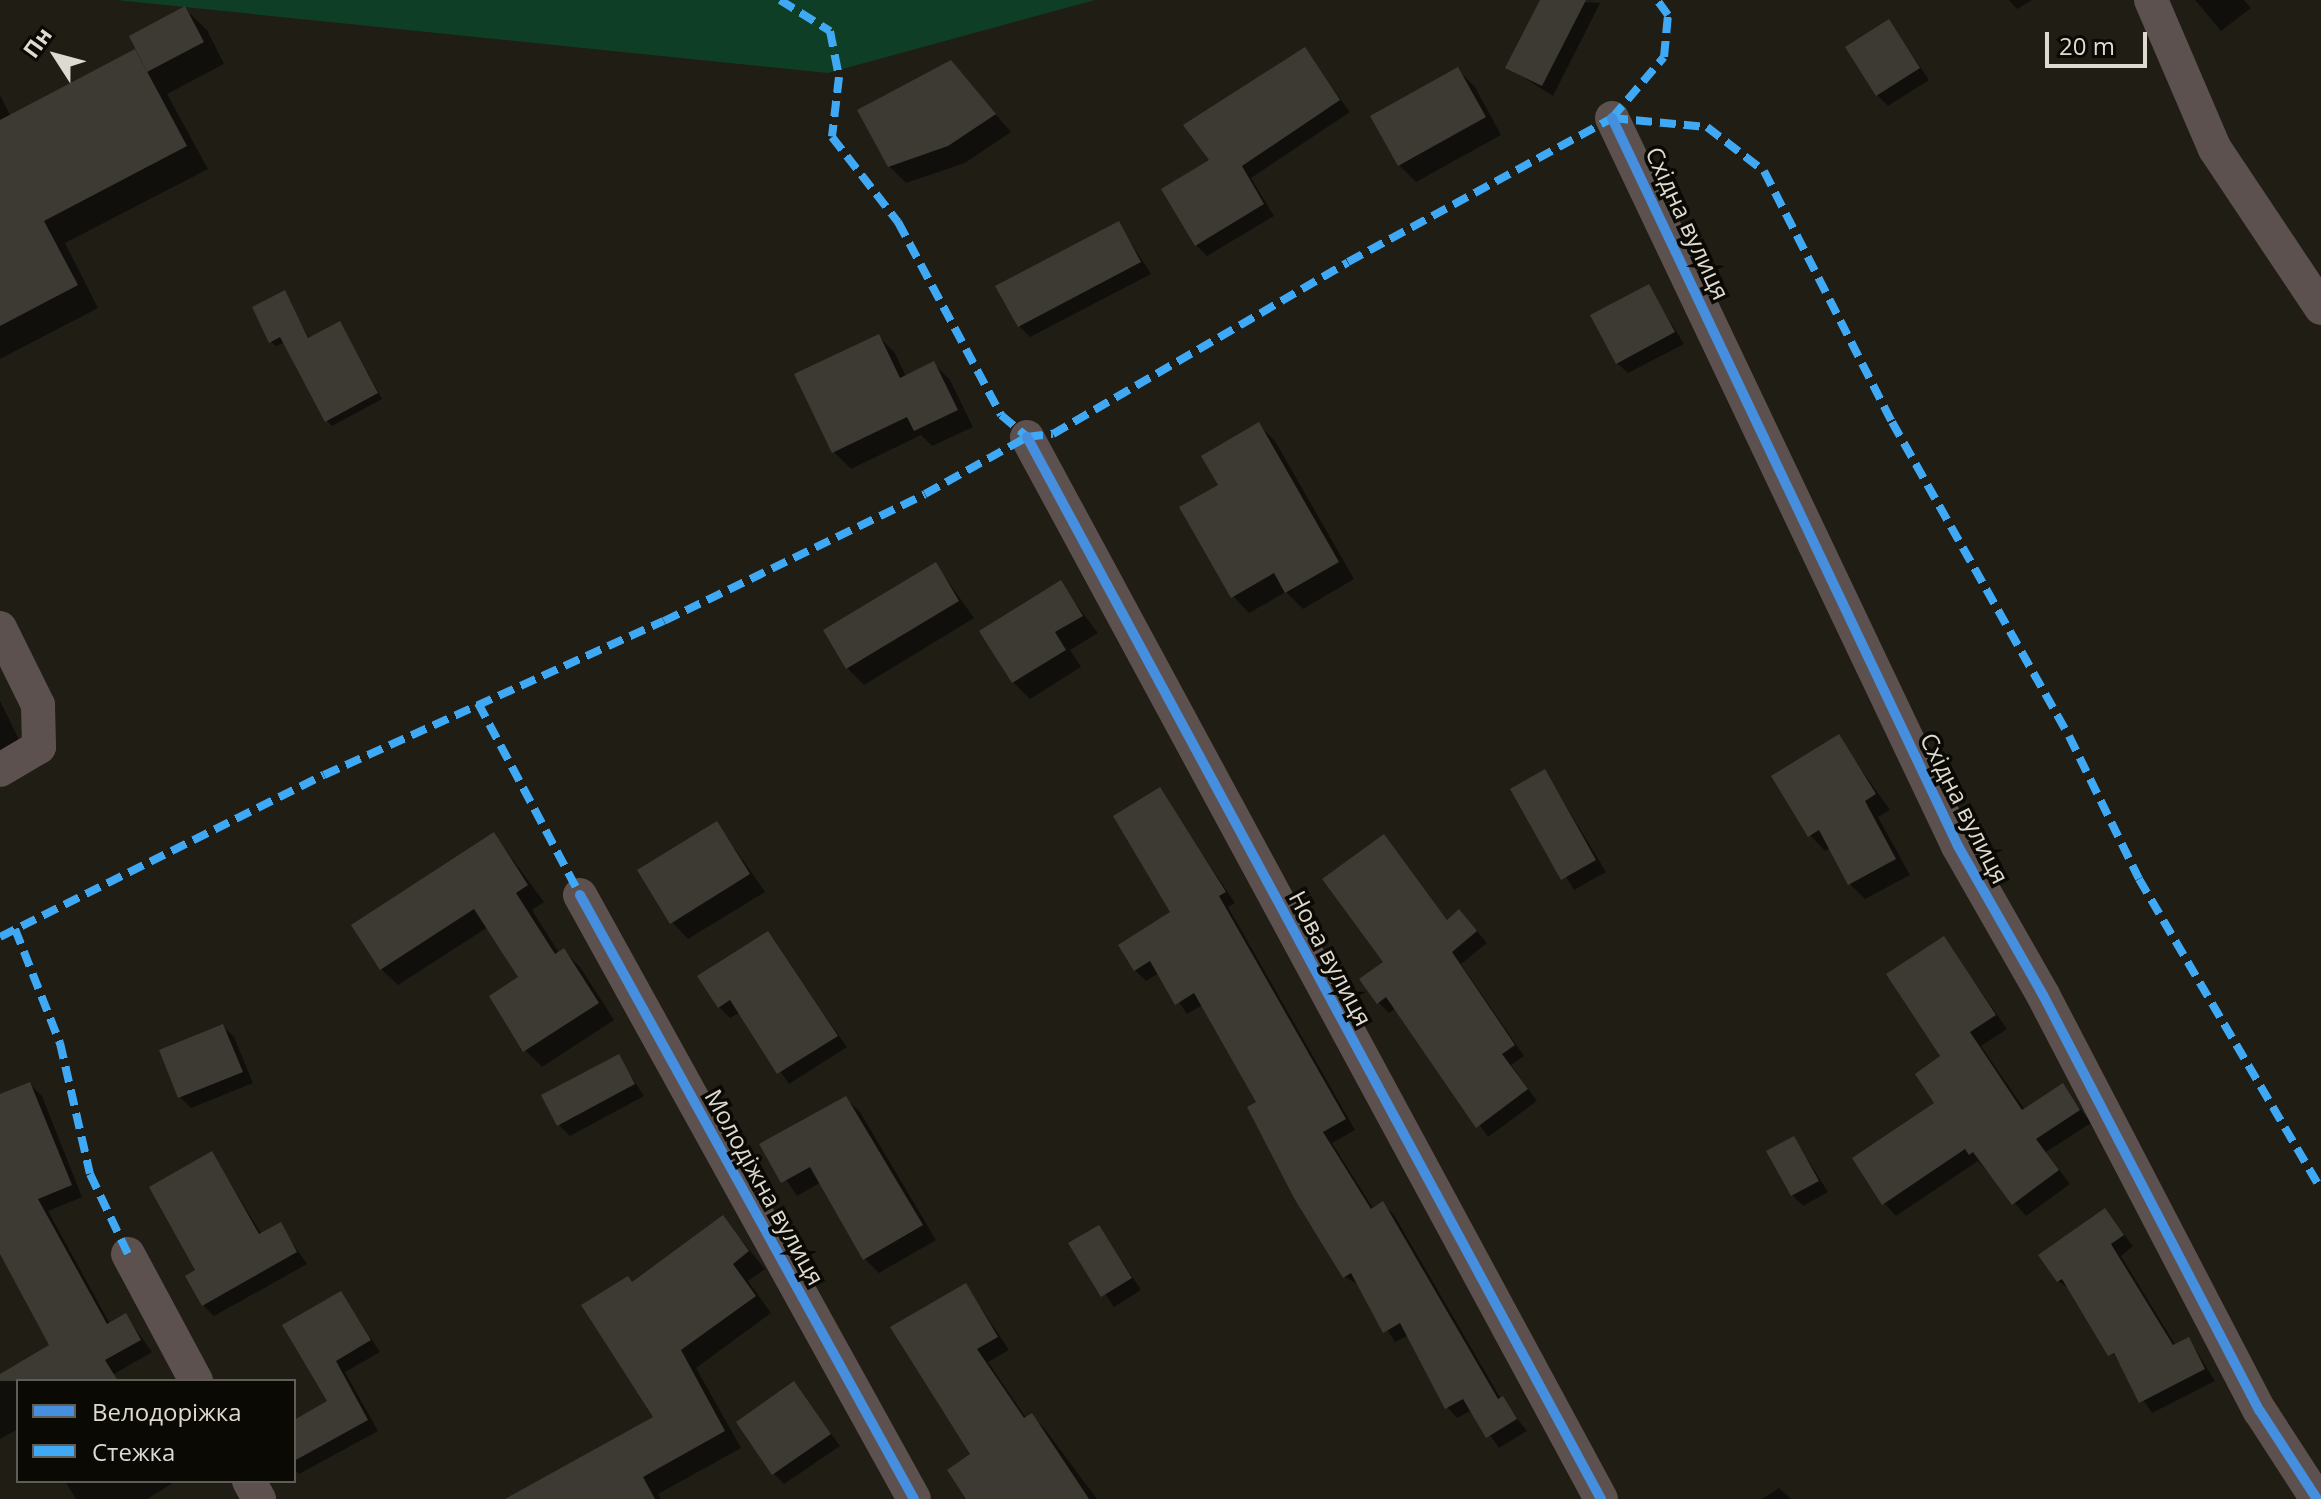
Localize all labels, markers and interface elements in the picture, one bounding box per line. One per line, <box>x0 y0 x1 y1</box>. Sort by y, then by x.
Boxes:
north arrow <box>16 16 96 96</box>
scale bar <box>2049 16 2151 66</box>
text: Пн <box>15 21 58 63</box>
text: 20 m <box>2059 29 2115 62</box>
street label: Східна вулиця <box>1640 142 1736 304</box>
street label: Східна вулиця <box>1915 728 2015 888</box>
street label: Нова вулиця <box>1283 886 1379 1030</box>
street label: Молодіжна вулиця <box>699 1084 831 1290</box>
legend <box>16 1379 296 1483</box>
text: Велодоріжка <box>92 1395 242 1428</box>
text: Стежка <box>92 1435 175 1468</box>

